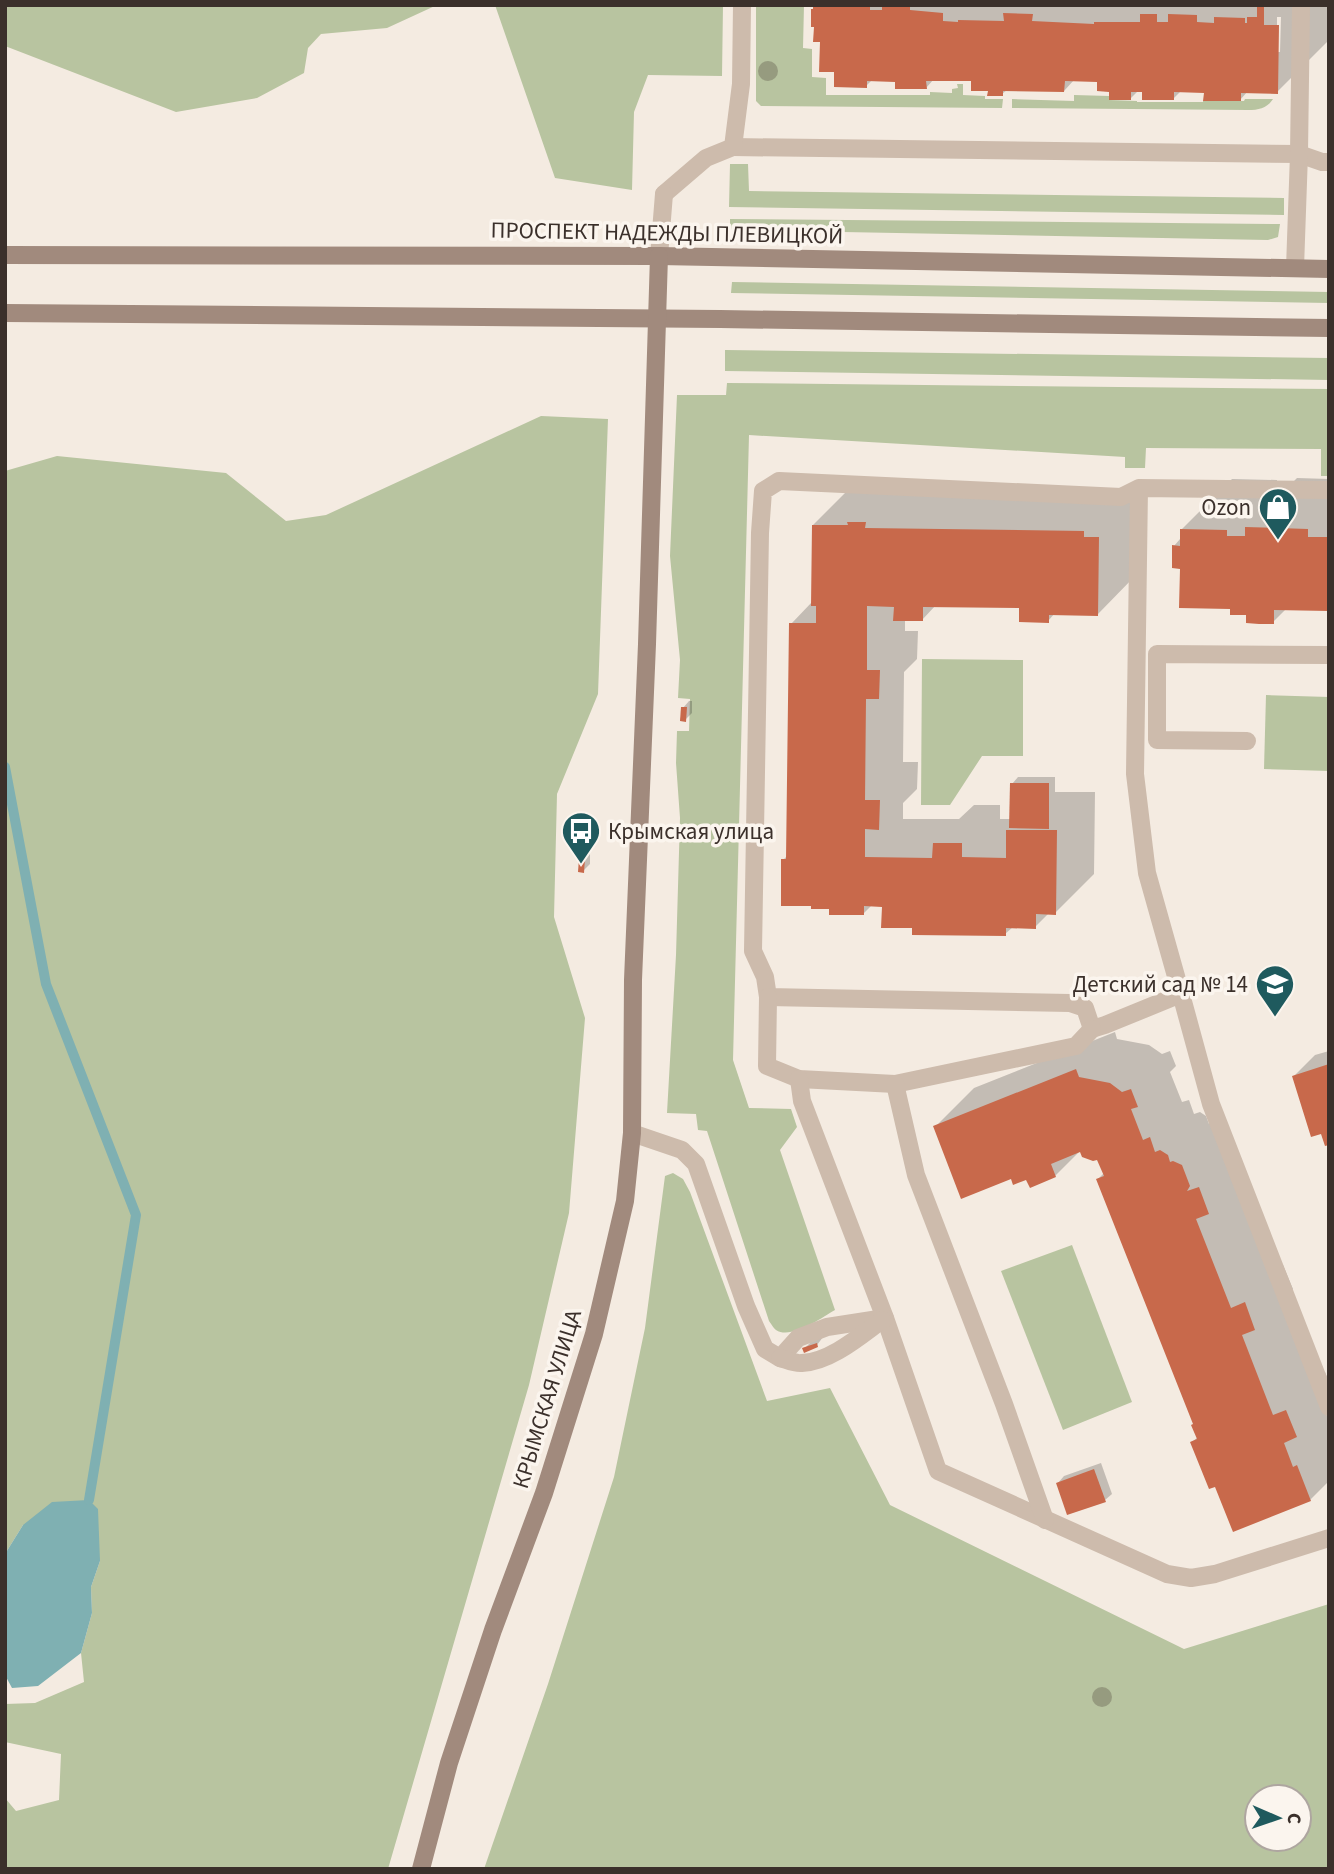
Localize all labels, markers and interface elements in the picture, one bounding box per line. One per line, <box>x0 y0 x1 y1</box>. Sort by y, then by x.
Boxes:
street label: ПРОСПЕКТ НАДЕЖДЫ ПЛЕВИЦКОЙ <box>490 213 844 253</box>
shop icon: Ozon <box>1257 486 1299 541</box>
place label: Ozon <box>1201 491 1251 524</box>
bus stop icon: Крымская улица <box>560 810 602 865</box>
place label: Крымская улица <box>608 815 774 848</box>
school or university icon: Детский сад № 14 <box>1254 963 1296 1018</box>
place label: Детский сад № 14 <box>1073 968 1248 1001</box>
street label: КРЫМСКАЯ УЛИЦА <box>504 1305 590 1493</box>
north arrow <box>1243 1783 1313 1853</box>
text: С <box>1280 1813 1307 1825</box>

